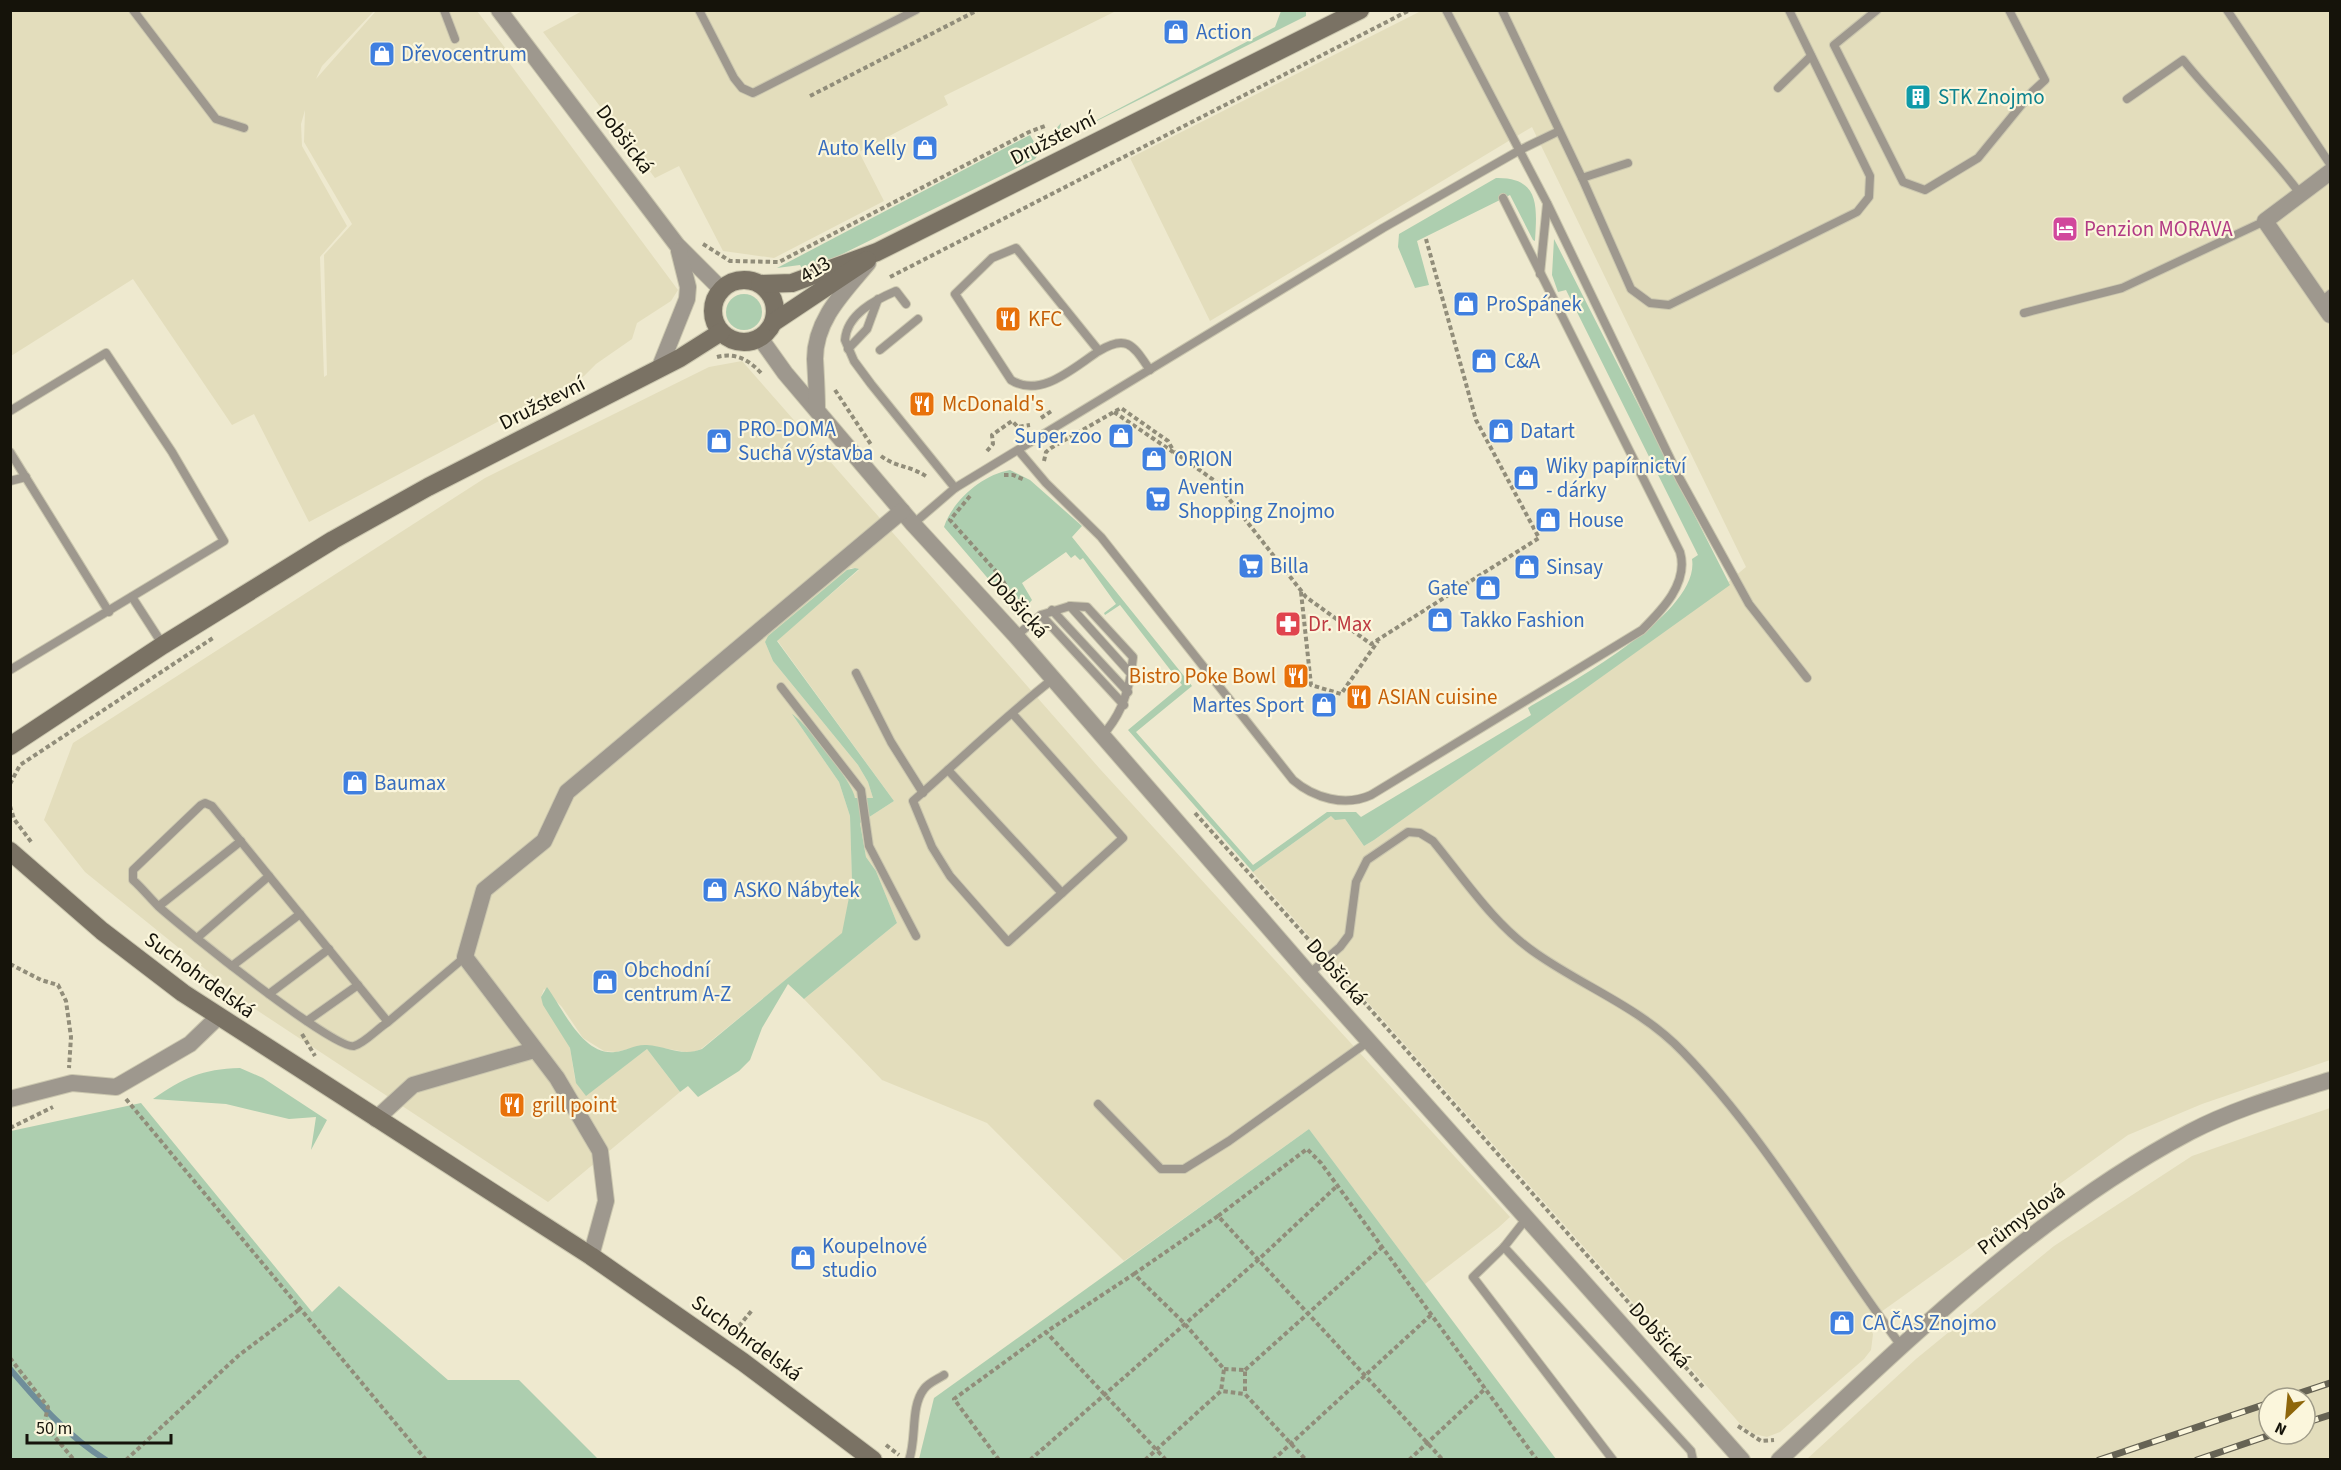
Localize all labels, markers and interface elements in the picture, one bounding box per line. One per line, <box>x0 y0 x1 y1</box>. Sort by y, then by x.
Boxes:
shop icon: Action <box>1161 17 1191 47</box>
place label: Action <box>1196 17 1252 47</box>
shop icon: Dřevocentrum <box>367 39 397 69</box>
place label: Dřevocentrum <box>401 39 527 69</box>
building icon: STK Znojmo <box>1903 82 1933 112</box>
place label: STK Znojmo <box>1938 82 2045 112</box>
street label: Dobšická <box>589 98 661 180</box>
street label: Družstevní <box>1005 103 1102 172</box>
place label: Auto Kelly <box>818 133 906 163</box>
shop icon: Auto Kelly <box>910 133 940 163</box>
hotel icon: Penzion MORAVA <box>2050 214 2080 244</box>
place label: Penzion MORAVA <box>2084 214 2233 244</box>
street label: 413 <box>794 248 836 290</box>
shop icon: ProSpánek <box>1451 289 1481 319</box>
place label: ProSpánek <box>1486 289 1582 319</box>
restaurant icon: KFC <box>993 304 1023 334</box>
place label: KFC <box>1028 304 1062 334</box>
shop icon: C&A <box>1469 346 1499 376</box>
place label: C&A <box>1504 346 1541 376</box>
street label: Družstevní <box>494 368 591 437</box>
restaurant icon: McDonald's <box>907 389 937 419</box>
place label: McDonald's <box>942 389 1044 419</box>
place label: PRO-DOMA Suchá výstavba <box>738 414 873 468</box>
shop icon: Datart <box>1486 416 1516 446</box>
place label: Datart <box>1520 416 1575 446</box>
place label: Super zoo <box>1014 421 1102 451</box>
shop icon: Super zoo <box>1106 421 1136 451</box>
shop icon: PRO-DOMA Suchá výstavba <box>704 426 734 456</box>
shop icon: ORION <box>1139 444 1169 474</box>
place label: ORION <box>1174 444 1233 474</box>
place label: Wiky papírnictví - dárky <box>1546 451 1687 505</box>
shop icon: Wiky papírnictví - dárky <box>1511 463 1541 493</box>
place label: Aventin Shopping Znojmo <box>1178 472 1335 526</box>
supermarket icon: Aventin Shopping Znojmo <box>1143 484 1173 514</box>
shop icon: House <box>1533 505 1563 535</box>
place label: House <box>1568 505 1624 535</box>
supermarket icon: Billa <box>1236 551 1266 581</box>
place label: Billa <box>1270 551 1309 581</box>
shop icon: Sinsay <box>1512 552 1542 582</box>
place label: Sinsay <box>1546 552 1603 582</box>
street label: Dobšická <box>980 565 1056 645</box>
place label: Gate <box>1428 573 1468 603</box>
shop icon: Gate <box>1473 573 1503 603</box>
shop icon: Takko Fashion <box>1425 605 1455 635</box>
place label: Takko Fashion <box>1460 605 1585 635</box>
pharmacy icon: Dr. Max <box>1273 609 1303 639</box>
place label: Dr. Max <box>1308 609 1372 639</box>
place label: Bistro Poke Bowl <box>1129 661 1276 691</box>
restaurant icon: Bistro Poke Bowl <box>1281 661 1311 691</box>
restaurant icon: ASIAN cuisine <box>1344 682 1374 712</box>
place label: ASIAN cuisine <box>1378 682 1497 712</box>
place label: Martes Sport <box>1192 690 1304 720</box>
shop icon: Martes Sport <box>1309 690 1339 720</box>
shop icon: Baumax <box>340 768 370 798</box>
place label: Baumax <box>374 768 446 798</box>
shop icon: ASKO Nábytek <box>700 875 730 905</box>
place label: ASKO Nábytek <box>734 875 860 905</box>
street label: Suchohrdelská <box>138 925 262 1025</box>
street label: Dobšická <box>1299 932 1375 1012</box>
place label: Obchodní centrum A-Z <box>624 955 731 1009</box>
shop icon: Obchodní centrum A-Z <box>590 967 620 997</box>
restaurant icon: grill point <box>497 1090 527 1120</box>
place label: grill point <box>532 1090 617 1120</box>
street label: Průmyslová <box>1971 1176 2071 1262</box>
place label: Koupelnové studio <box>822 1231 927 1285</box>
shop icon: Koupelnové studio <box>788 1243 818 1273</box>
street label: Suchohrdelská <box>685 1288 809 1388</box>
street label: Dobšická <box>1622 1295 1698 1375</box>
shop icon: CA ČAS Znojmo <box>1827 1308 1857 1338</box>
place label: CA ČAS Znojmo <box>1862 1308 1997 1338</box>
north arrow <box>2257 1386 2317 1446</box>
scale bar <box>27 1407 171 1445</box>
text: 50 m <box>36 1416 72 1441</box>
text: N <box>2271 1416 2290 1441</box>

